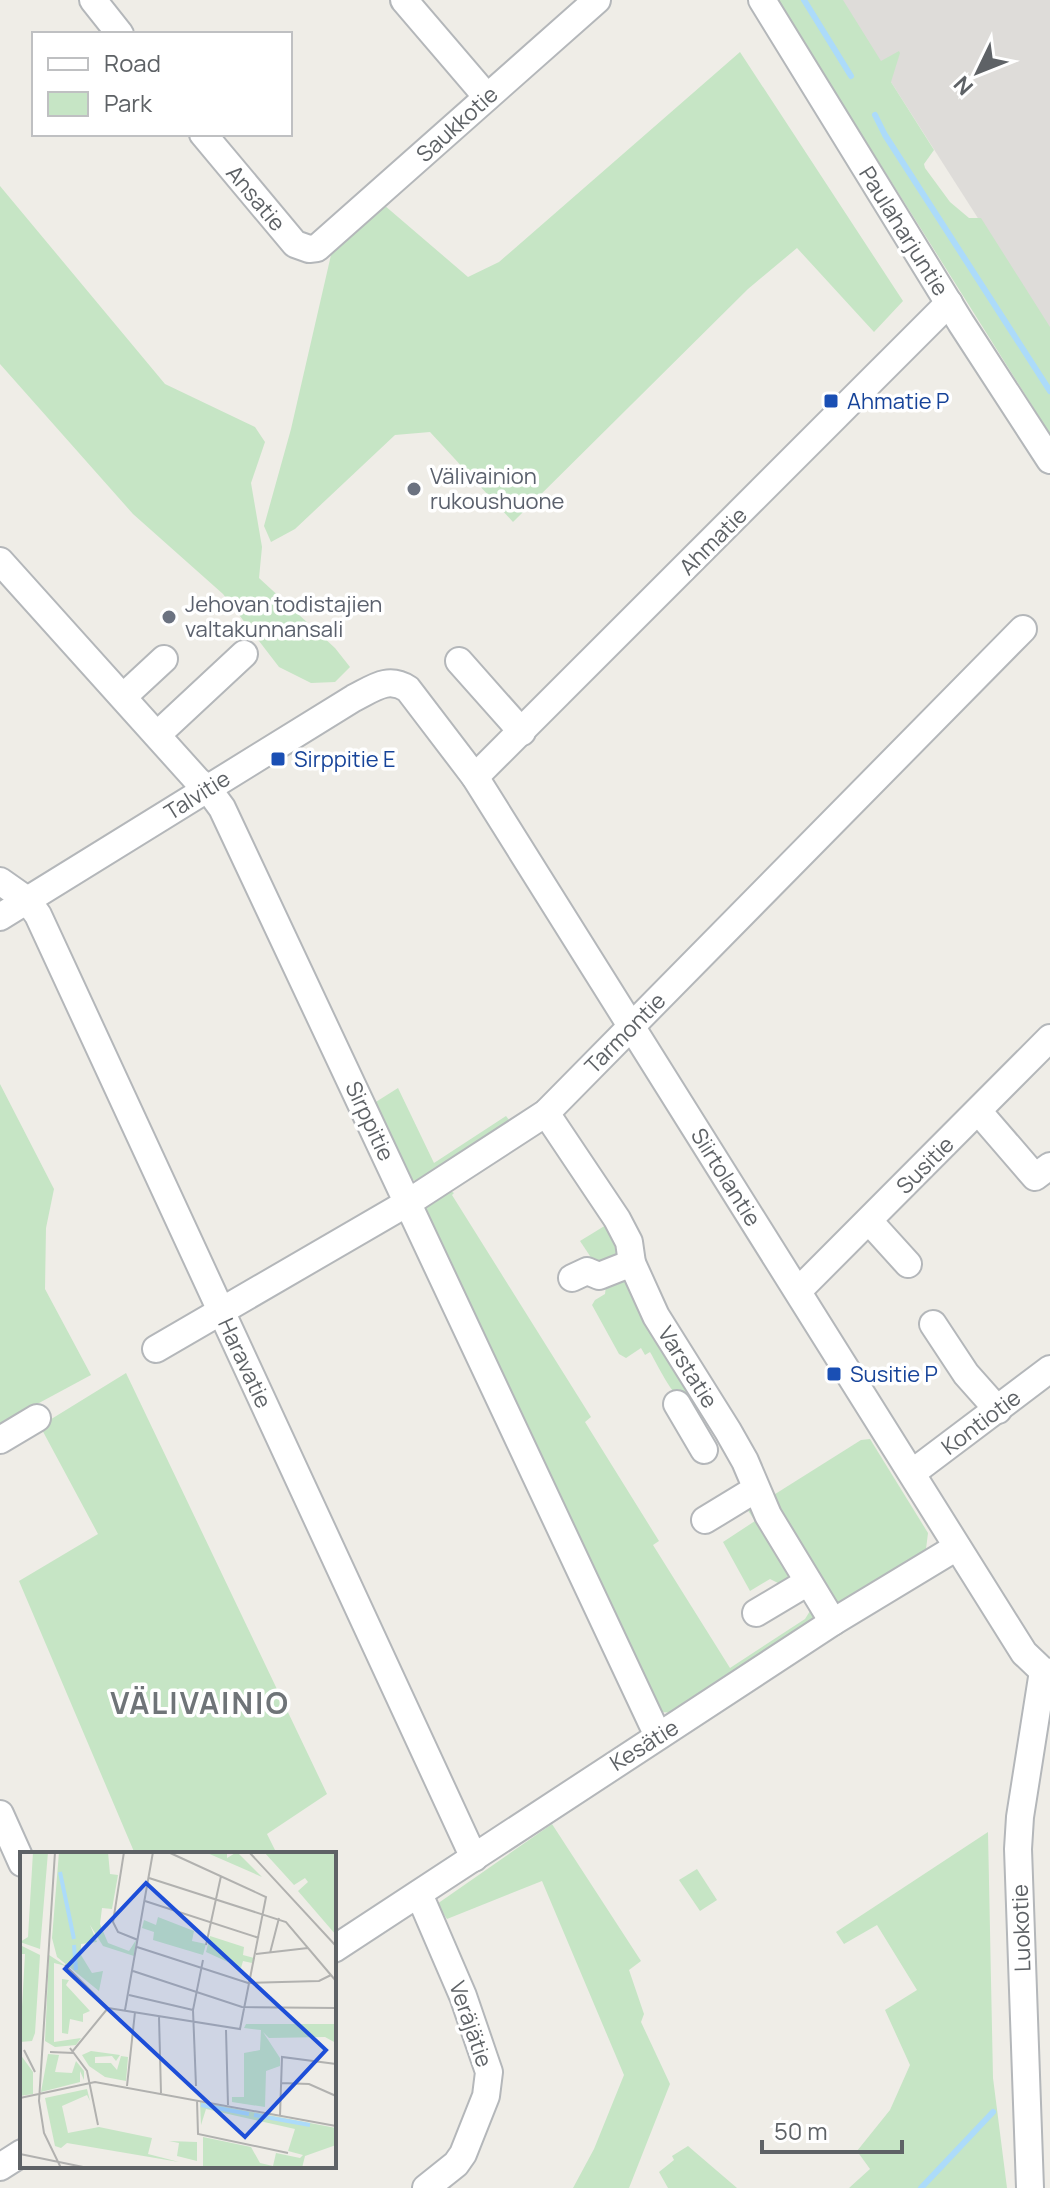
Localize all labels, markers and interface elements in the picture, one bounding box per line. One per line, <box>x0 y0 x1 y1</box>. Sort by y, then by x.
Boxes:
legend <box>32 32 292 136</box>
north arrow <box>938 32 1018 112</box>
text: Road <box>104 46 161 79</box>
text: N <box>947 70 980 102</box>
street label: Saukkotie <box>410 79 504 169</box>
text: Park <box>104 86 153 119</box>
street label: Ansatie <box>220 159 293 237</box>
street label: Paulaharjuntie <box>852 161 956 301</box>
place label: Ahmatie P <box>847 386 949 416</box>
marker: Ahmatie P <box>822 392 840 410</box>
place label: Välivainion rukoushuone <box>430 461 564 516</box>
marker: Välivainion rukoushuone <box>405 480 423 498</box>
street label: Ahmatie <box>672 500 754 582</box>
place label: Jehovan todistajien valtakunnansali <box>185 589 382 644</box>
marker: Jehovan todistajien valtakunnansali <box>160 608 178 626</box>
place label: Sirppitie E <box>294 744 396 774</box>
marker: Sirppitie E <box>269 750 287 768</box>
street label: Talvitie <box>158 763 236 827</box>
street label: Tarmontie <box>578 986 672 1080</box>
street label: Sirppitie <box>339 1076 402 1166</box>
street label: Siirtolantie <box>684 1122 768 1232</box>
street label: Susitie <box>890 1130 960 1200</box>
street label: Haravatie <box>211 1313 279 1413</box>
street label: Varstatie <box>651 1320 725 1414</box>
place label: Susitie P <box>850 1359 938 1389</box>
marker: Susitie P <box>825 1365 843 1383</box>
street label: Kontiotie <box>935 1382 1027 1462</box>
district label: VÄLIVAINIO <box>110 1682 290 1723</box>
street label: Kesätie <box>604 1712 684 1778</box>
inset map <box>20 1852 336 2168</box>
street label: Luokotie <box>1004 1883 1038 1972</box>
street label: Veräjätie <box>442 1977 500 2071</box>
scale bar <box>762 2104 902 2154</box>
text: 50 m <box>774 2114 828 2147</box>

